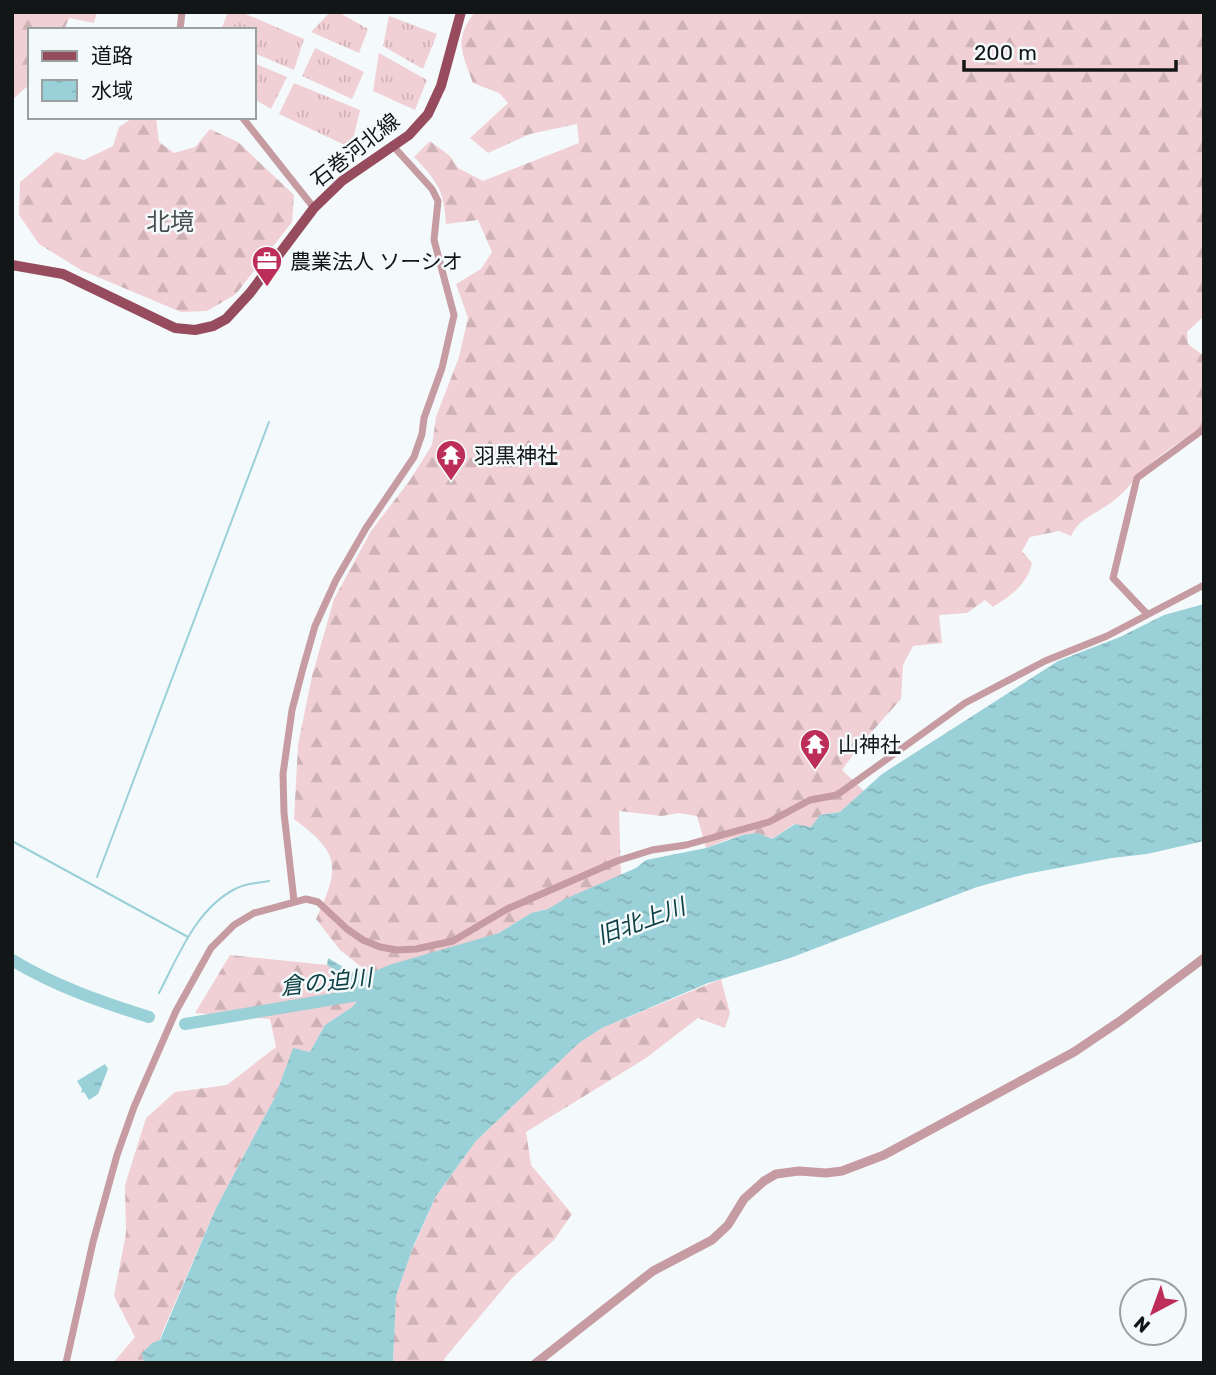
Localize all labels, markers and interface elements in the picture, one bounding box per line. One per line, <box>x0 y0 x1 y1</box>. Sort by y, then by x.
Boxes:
legend <box>28 28 256 119</box>
scale bar <box>964 28 1176 72</box>
text: 200 m <box>974 40 1037 65</box>
text: 道路 <box>91 43 133 68</box>
text: 水域 <box>91 78 133 103</box>
street label: 石巻河北線 <box>306 108 404 192</box>
district label: 北境 <box>146 208 194 236</box>
office icon: 農業法人 ソーシオ <box>250 244 284 288</box>
place label: 農業法人 ソーシオ <box>290 249 463 274</box>
temple icon: 羽黒神社 <box>434 438 468 482</box>
place label: 羽黒神社 <box>474 443 558 468</box>
temple icon: 山神社 <box>798 727 832 771</box>
place label: 山神社 <box>838 732 901 757</box>
water label: 旧北上川 <box>593 891 692 950</box>
water label: 倉の迫川 <box>279 963 376 1001</box>
north arrow <box>1118 1277 1188 1347</box>
text: N <box>1129 1311 1155 1338</box>

